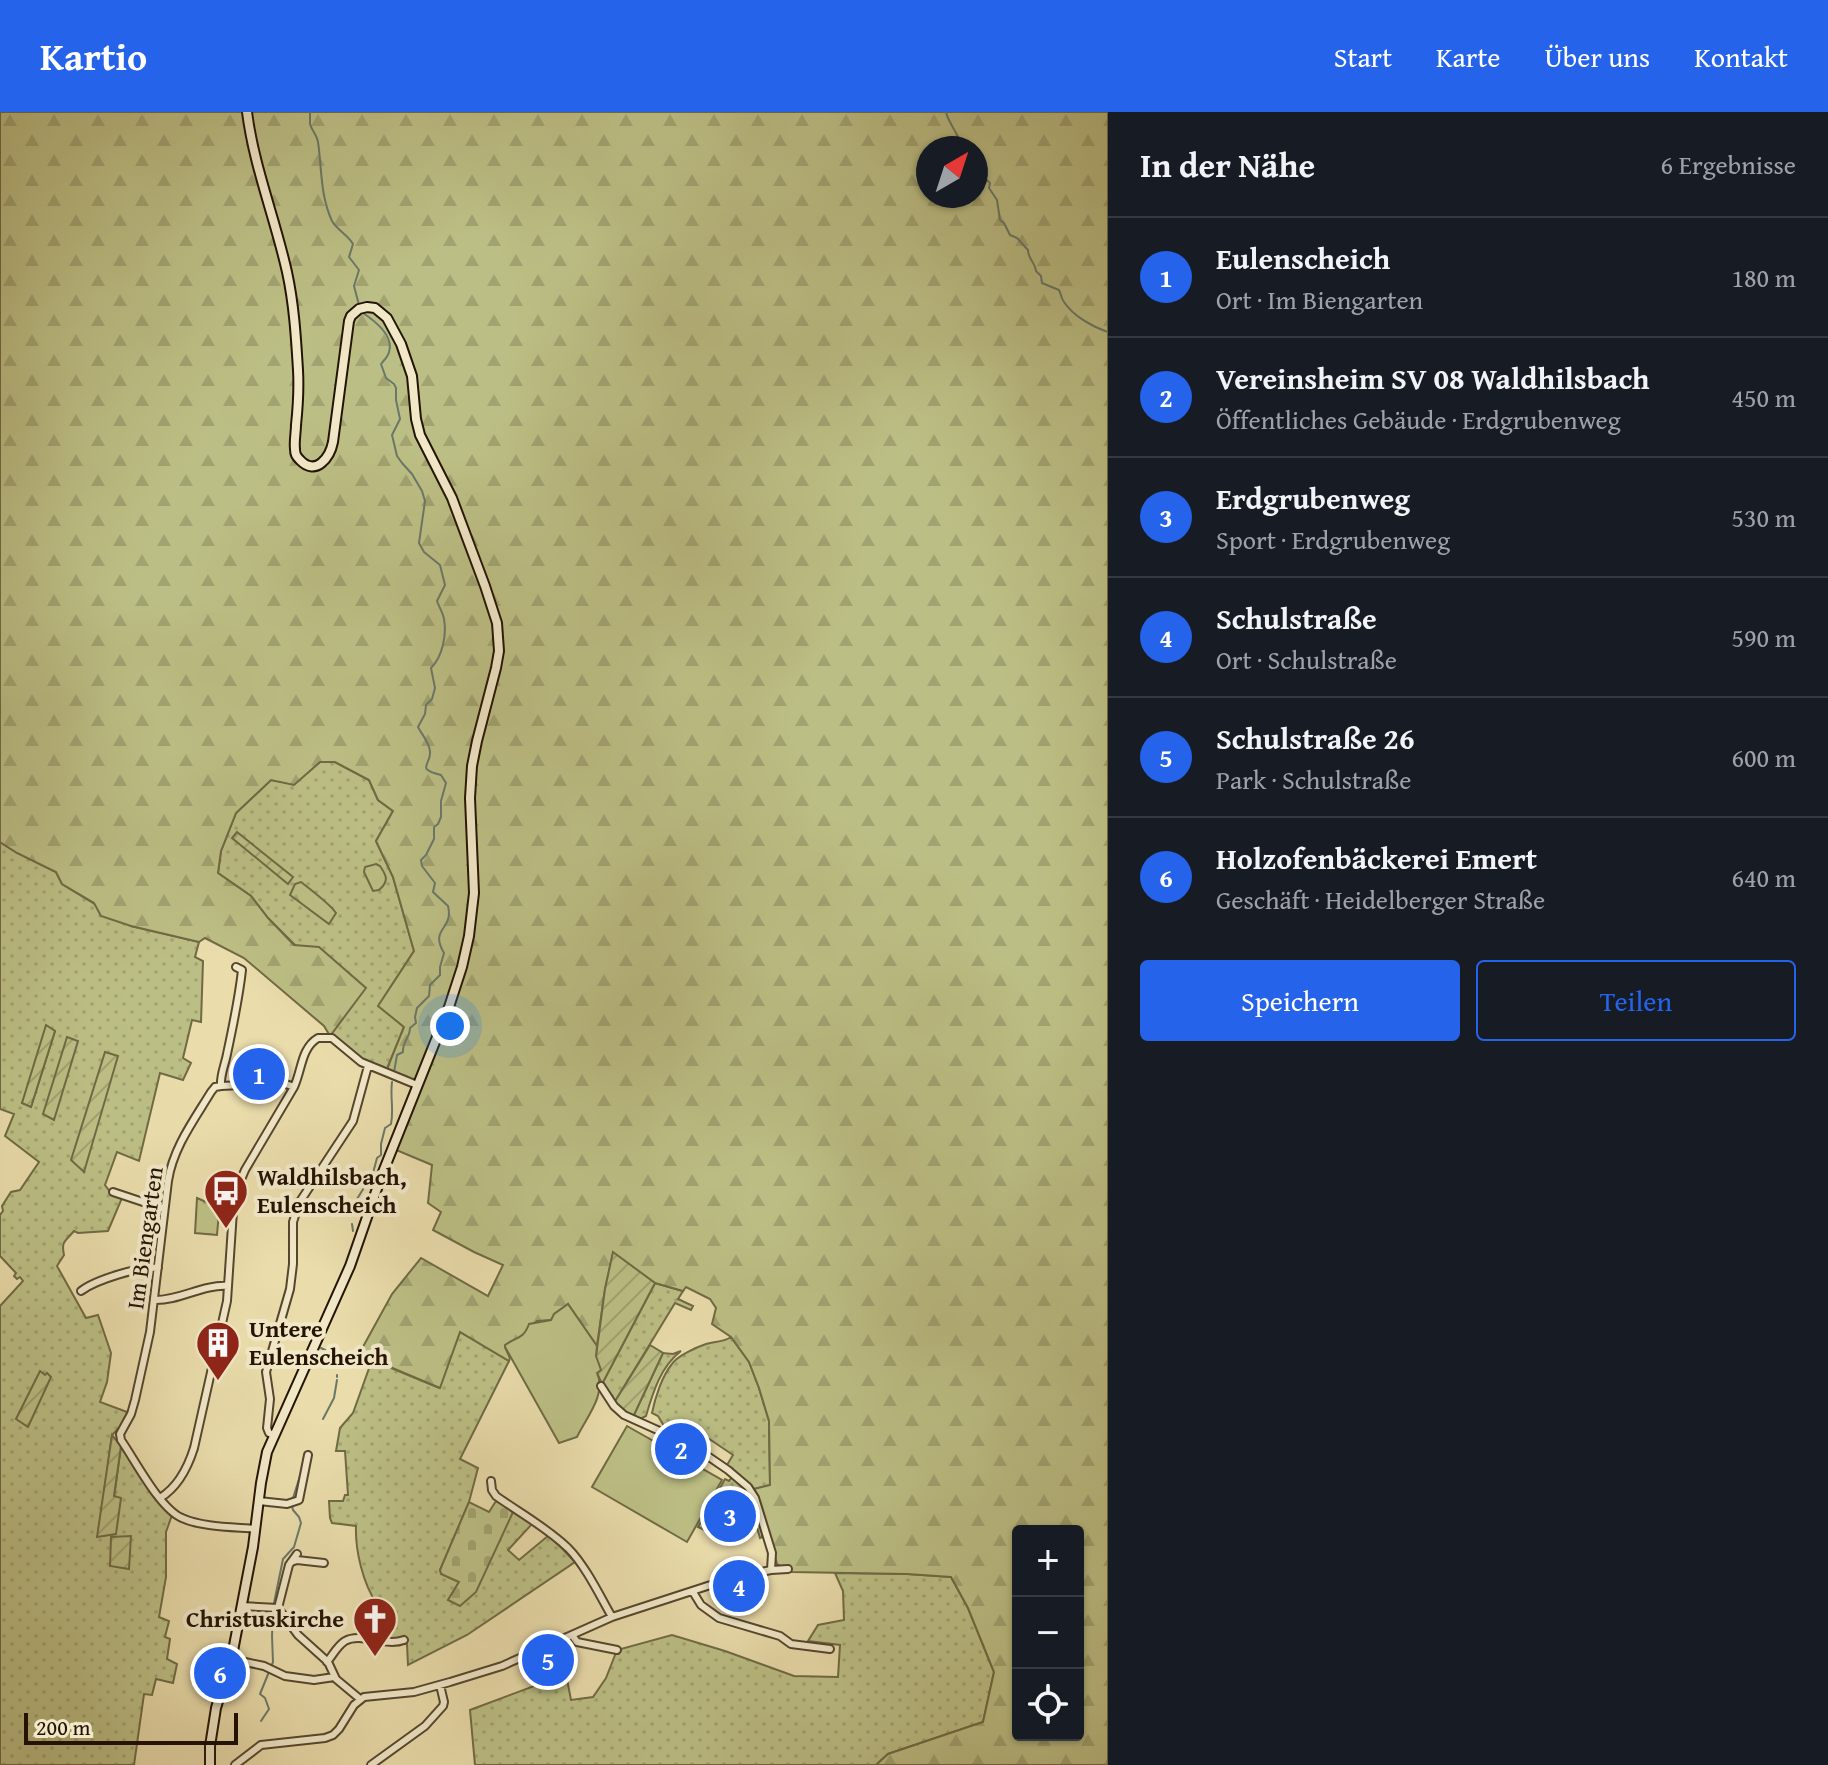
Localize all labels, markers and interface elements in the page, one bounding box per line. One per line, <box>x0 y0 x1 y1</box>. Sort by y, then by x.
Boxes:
text: Kartio <box>40 28 147 84</box>
text: Start <box>1334 36 1392 77</box>
text: Karte <box>1436 36 1500 77</box>
text: Über uns <box>1544 36 1650 77</box>
text: Kontakt <box>1694 36 1788 77</box>
north arrow <box>916 136 988 208</box>
text: In der Nähe <box>1140 140 1315 189</box>
text: 6 Ergebnisse <box>1661 145 1796 184</box>
text: Eulenscheich <box>1216 236 1390 280</box>
text: 1 <box>1159 258 1173 297</box>
text: 180 m <box>1731 258 1796 297</box>
text: Ort · Im Biengarten <box>1216 280 1423 319</box>
text: Vereinsheim SV 08 Waldhilsbach <box>1216 356 1650 400</box>
text: 2 <box>1159 378 1173 417</box>
text: 450 m <box>1731 378 1796 417</box>
text: Öffentliches Gebäude · Erdgrubenweg <box>1216 400 1621 439</box>
text: Erdgrubenweg <box>1216 476 1410 520</box>
text: 3 <box>1159 498 1173 537</box>
text: 530 m <box>1731 498 1796 537</box>
text: Sport · Erdgrubenweg <box>1216 520 1450 559</box>
text: Schulstraße <box>1216 596 1377 640</box>
text: 4 <box>1159 618 1173 657</box>
text: 590 m <box>1731 618 1796 657</box>
text: Ort · Schulstraße <box>1216 640 1397 679</box>
text: Schulstraße 26 <box>1216 716 1414 760</box>
text: 5 <box>1159 738 1173 777</box>
text: 600 m <box>1731 738 1796 777</box>
text: Park · Schulstraße <box>1216 760 1411 799</box>
text: Holzofenbäckerei Emert <box>1216 836 1537 880</box>
text: 6 <box>1159 858 1173 897</box>
text: 640 m <box>1731 858 1796 897</box>
text: Geschäft · Heidelberger Straße <box>1216 880 1545 919</box>
button: Speichern <box>1140 960 1460 1041</box>
button: Teilen <box>1476 960 1796 1041</box>
your location <box>430 1006 470 1046</box>
pin: 1 <box>233 1044 285 1104</box>
place label: Waldhilsbach, Eulenscheich <box>257 1159 406 1222</box>
street label: Im Biengarten <box>117 1164 172 1312</box>
bus stop icon: Waldhilsbach, Eulenscheich <box>202 1167 250 1230</box>
place label: Untere Eulenscheich <box>249 1311 388 1374</box>
building icon: Untere Eulenscheich <box>194 1319 242 1382</box>
pin: 2 <box>655 1419 707 1479</box>
pin: 3 <box>704 1486 756 1546</box>
map controls <box>1012 1525 1084 1741</box>
button: + <box>1012 1525 1084 1597</box>
pin: 4 <box>713 1556 765 1616</box>
church icon: Christuskirche <box>351 1595 399 1658</box>
button: − <box>1012 1597 1084 1669</box>
place label: Christuskirche <box>186 1601 344 1636</box>
pin: 5 <box>522 1630 574 1690</box>
pin: 6 <box>194 1643 246 1703</box>
button: locate <box>1012 1669 1084 1741</box>
scale bar <box>24 1709 238 1745</box>
text: 200 m <box>36 1711 91 1743</box>

